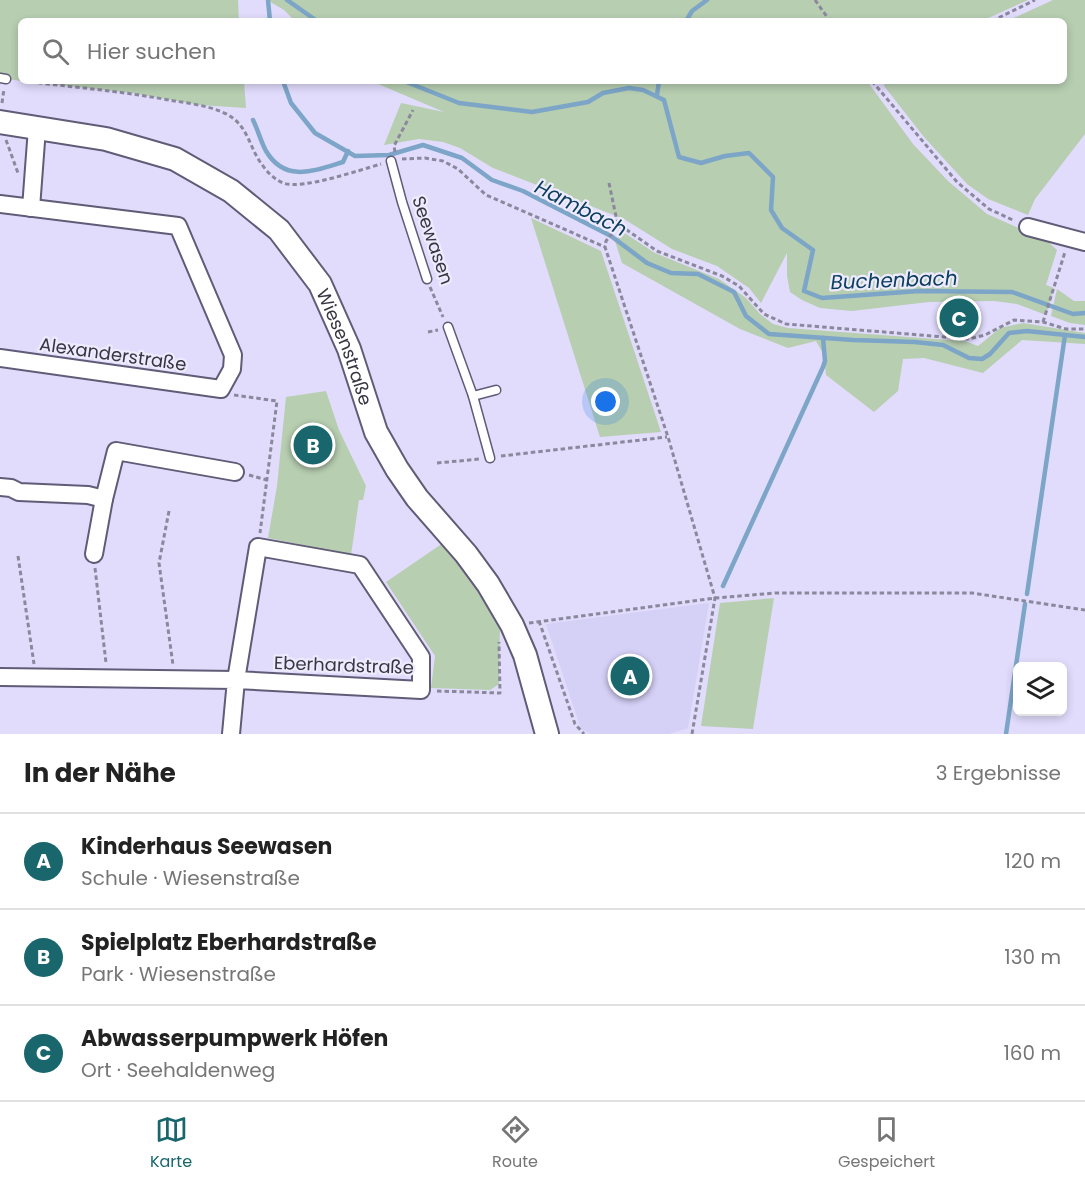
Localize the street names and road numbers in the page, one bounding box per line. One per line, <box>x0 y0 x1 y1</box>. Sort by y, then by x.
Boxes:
street label: Seewasen <box>406 192 460 288</box>
street label: Wiesenstraße <box>311 284 379 408</box>
street label: Alexanderstraße <box>38 331 188 377</box>
street label: Eberhardstraße <box>274 650 414 680</box>

